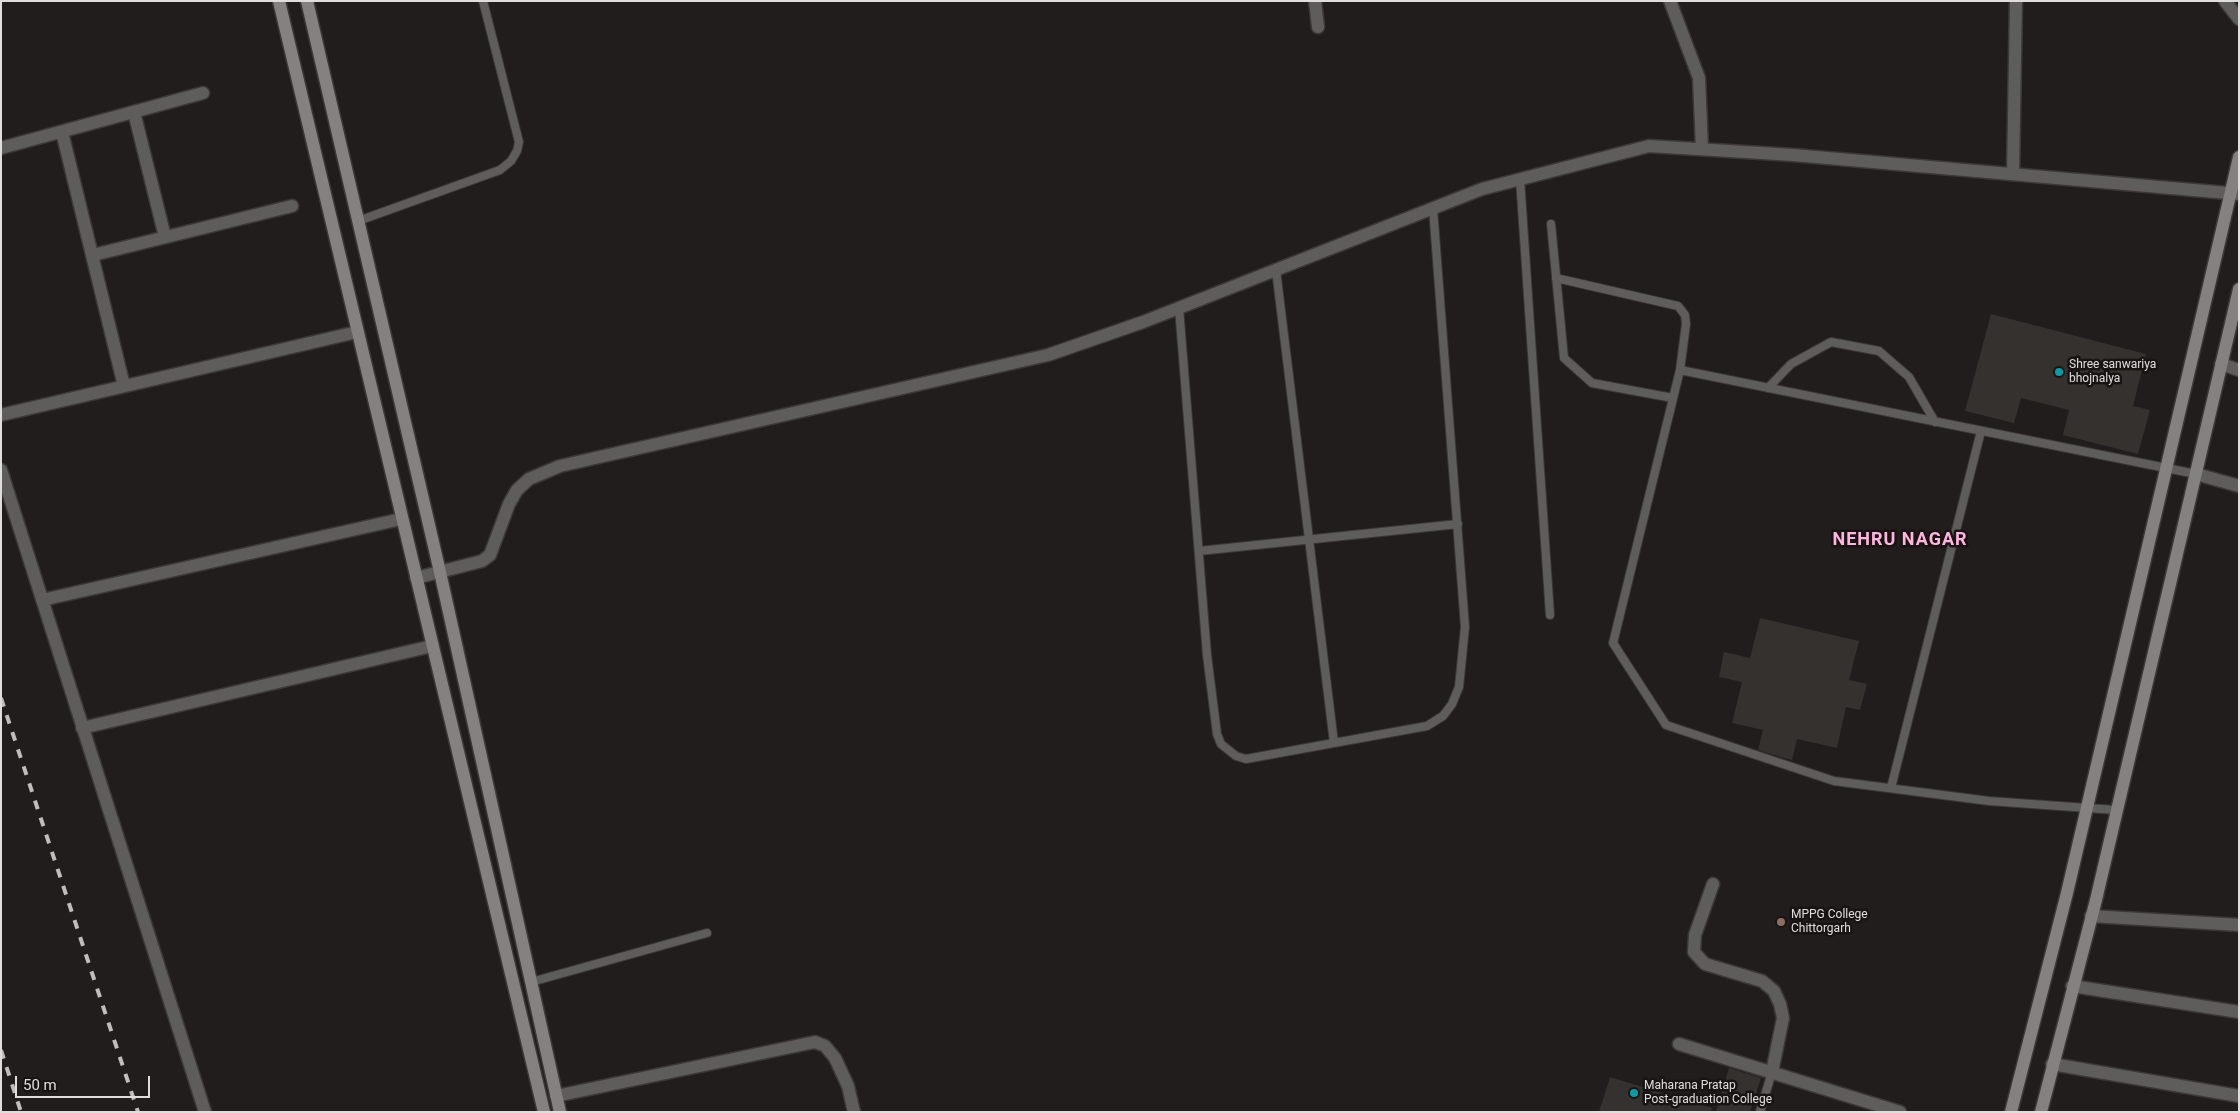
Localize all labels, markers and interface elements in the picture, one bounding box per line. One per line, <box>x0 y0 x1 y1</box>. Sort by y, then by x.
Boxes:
place label: Shree sanwariya bhojnalya <box>2069 358 2156 386</box>
marker: Shree sanwariya bhojnalya <box>2053 366 2065 378</box>
district label: NEHRU NAGAR <box>1831 529 1969 551</box>
place label: MPPG College Chittorgarh <box>1791 908 1868 936</box>
marker: MPPG College Chittorgarh <box>1775 916 1787 928</box>
scale bar <box>18 1066 152 1098</box>
text: 50 m <box>23 1076 57 1094</box>
place label: Maharana Pratap Post-graduation College <box>1644 1079 1772 1107</box>
marker: Maharana Pratap Post-graduation College <box>1628 1087 1640 1099</box>

